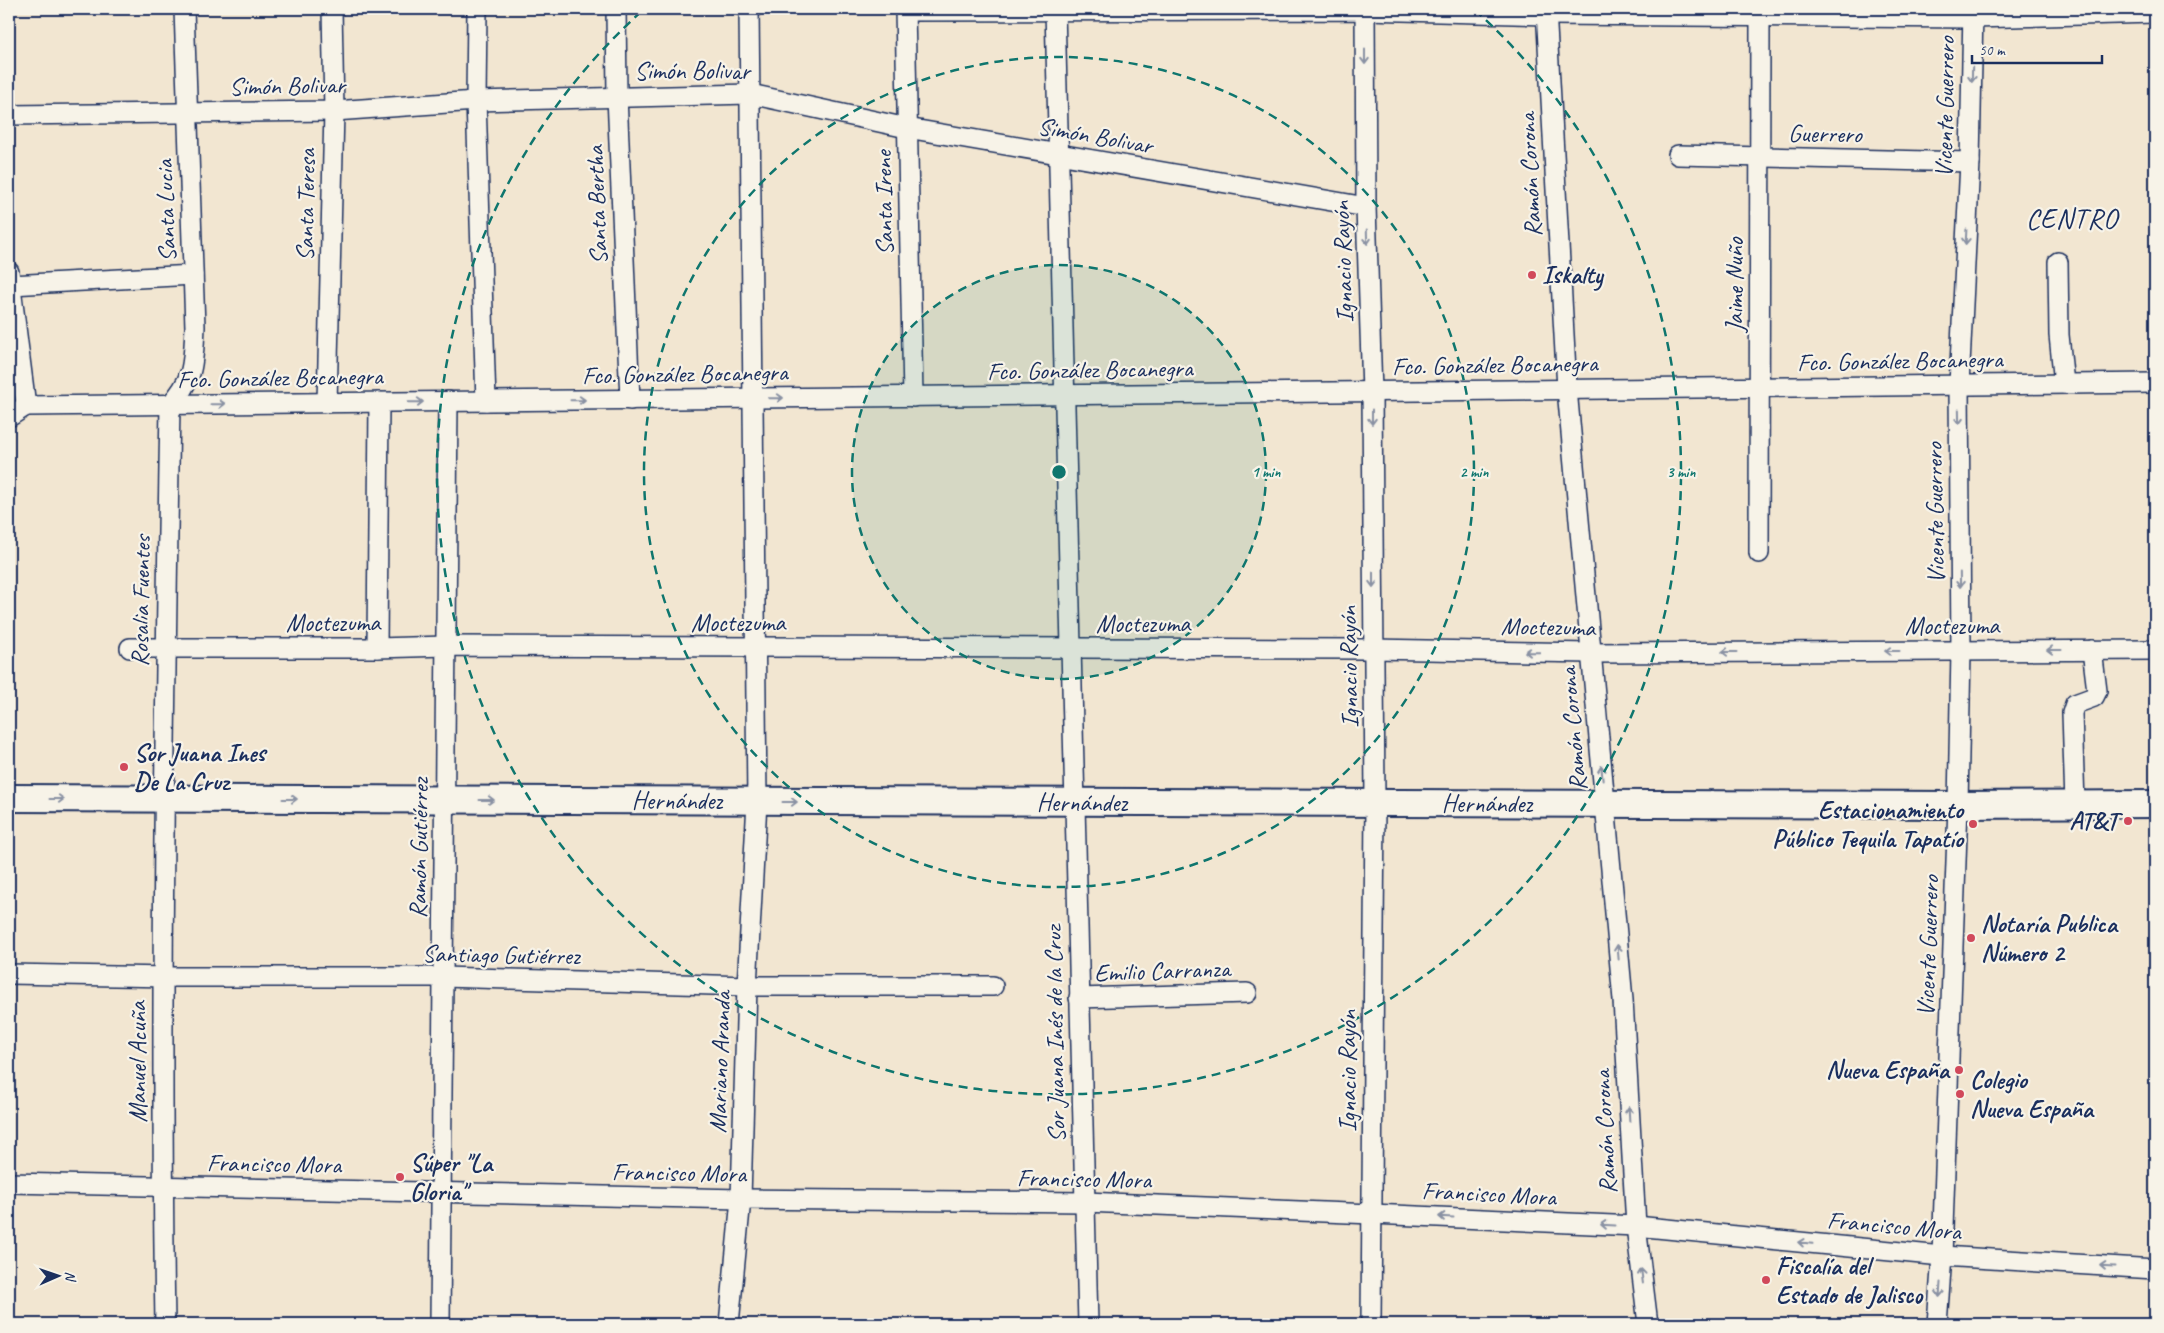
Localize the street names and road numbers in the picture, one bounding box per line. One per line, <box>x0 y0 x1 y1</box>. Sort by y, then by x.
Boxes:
street label: Vicente Guerrero <box>1928 35 1962 178</box>
street label: Simón Bolivar <box>634 55 753 87</box>
street label: Simón Bolivar <box>229 69 348 103</box>
street label: Ramón Corona <box>1511 109 1549 238</box>
street label: Simón Bolivar <box>1035 110 1158 162</box>
street label: Guerrero <box>1788 117 1863 151</box>
street label: Santa Bertha <box>579 143 615 265</box>
street label: Santa Teresa <box>289 147 323 261</box>
street label: Santa Irene <box>867 148 901 256</box>
street label: Santa Lucia <box>148 157 184 263</box>
street label: Ignacio Rayón <box>1325 200 1361 323</box>
street label: Jaime Nuño <box>1719 237 1751 333</box>
street label: Fco. González Bocanegra <box>1797 343 2005 379</box>
street label: Fco. González Bocanegra <box>1392 347 1600 383</box>
street label: Fco. González Bocanegra <box>987 352 1195 388</box>
street label: Fco. González Bocanegra <box>582 356 790 392</box>
street label: Fco. González Bocanegra <box>177 360 385 396</box>
street label: Vicente Guerrero <box>1918 441 1952 584</box>
street label: Rosalia Fuentes <box>124 533 158 667</box>
street label: Ignacio Rayón <box>1332 605 1366 728</box>
street label: Moctezuma <box>286 607 382 639</box>
street label: Moctezuma <box>691 607 787 639</box>
street label: Moctezuma <box>1096 608 1192 640</box>
street label: Moctezuma <box>1501 610 1597 644</box>
street label: Moctezuma <box>1905 610 2001 642</box>
street label: Ramón Corona <box>1551 663 1594 792</box>
street label: Ramón Gutiérrez <box>402 775 436 919</box>
street label: Hernández <box>632 785 724 817</box>
street label: Hernández <box>1037 787 1129 819</box>
street label: Hernández <box>1442 788 1534 820</box>
street label: Vicente Guerrero <box>1910 874 1946 1017</box>
street label: Sor Juana Inés de la Cruz <box>1037 923 1073 1143</box>
street label: Santiago Gutiérrez <box>422 938 582 972</box>
street label: Emilio Carranza <box>1094 953 1233 989</box>
street label: Mariano Aranda <box>702 988 739 1133</box>
street label: Manuel Acuña <box>122 999 154 1123</box>
street label: Ignacio Rayón <box>1332 1009 1364 1132</box>
street label: Ramón Corona <box>1586 1066 1624 1195</box>
street label: Francisco Mora <box>207 1147 343 1181</box>
street label: Francisco Mora <box>612 1156 748 1190</box>
street label: Francisco Mora <box>1017 1162 1153 1196</box>
street label: Francisco Mora <box>1421 1175 1559 1214</box>
street label: Francisco Mora <box>1826 1204 1964 1248</box>

